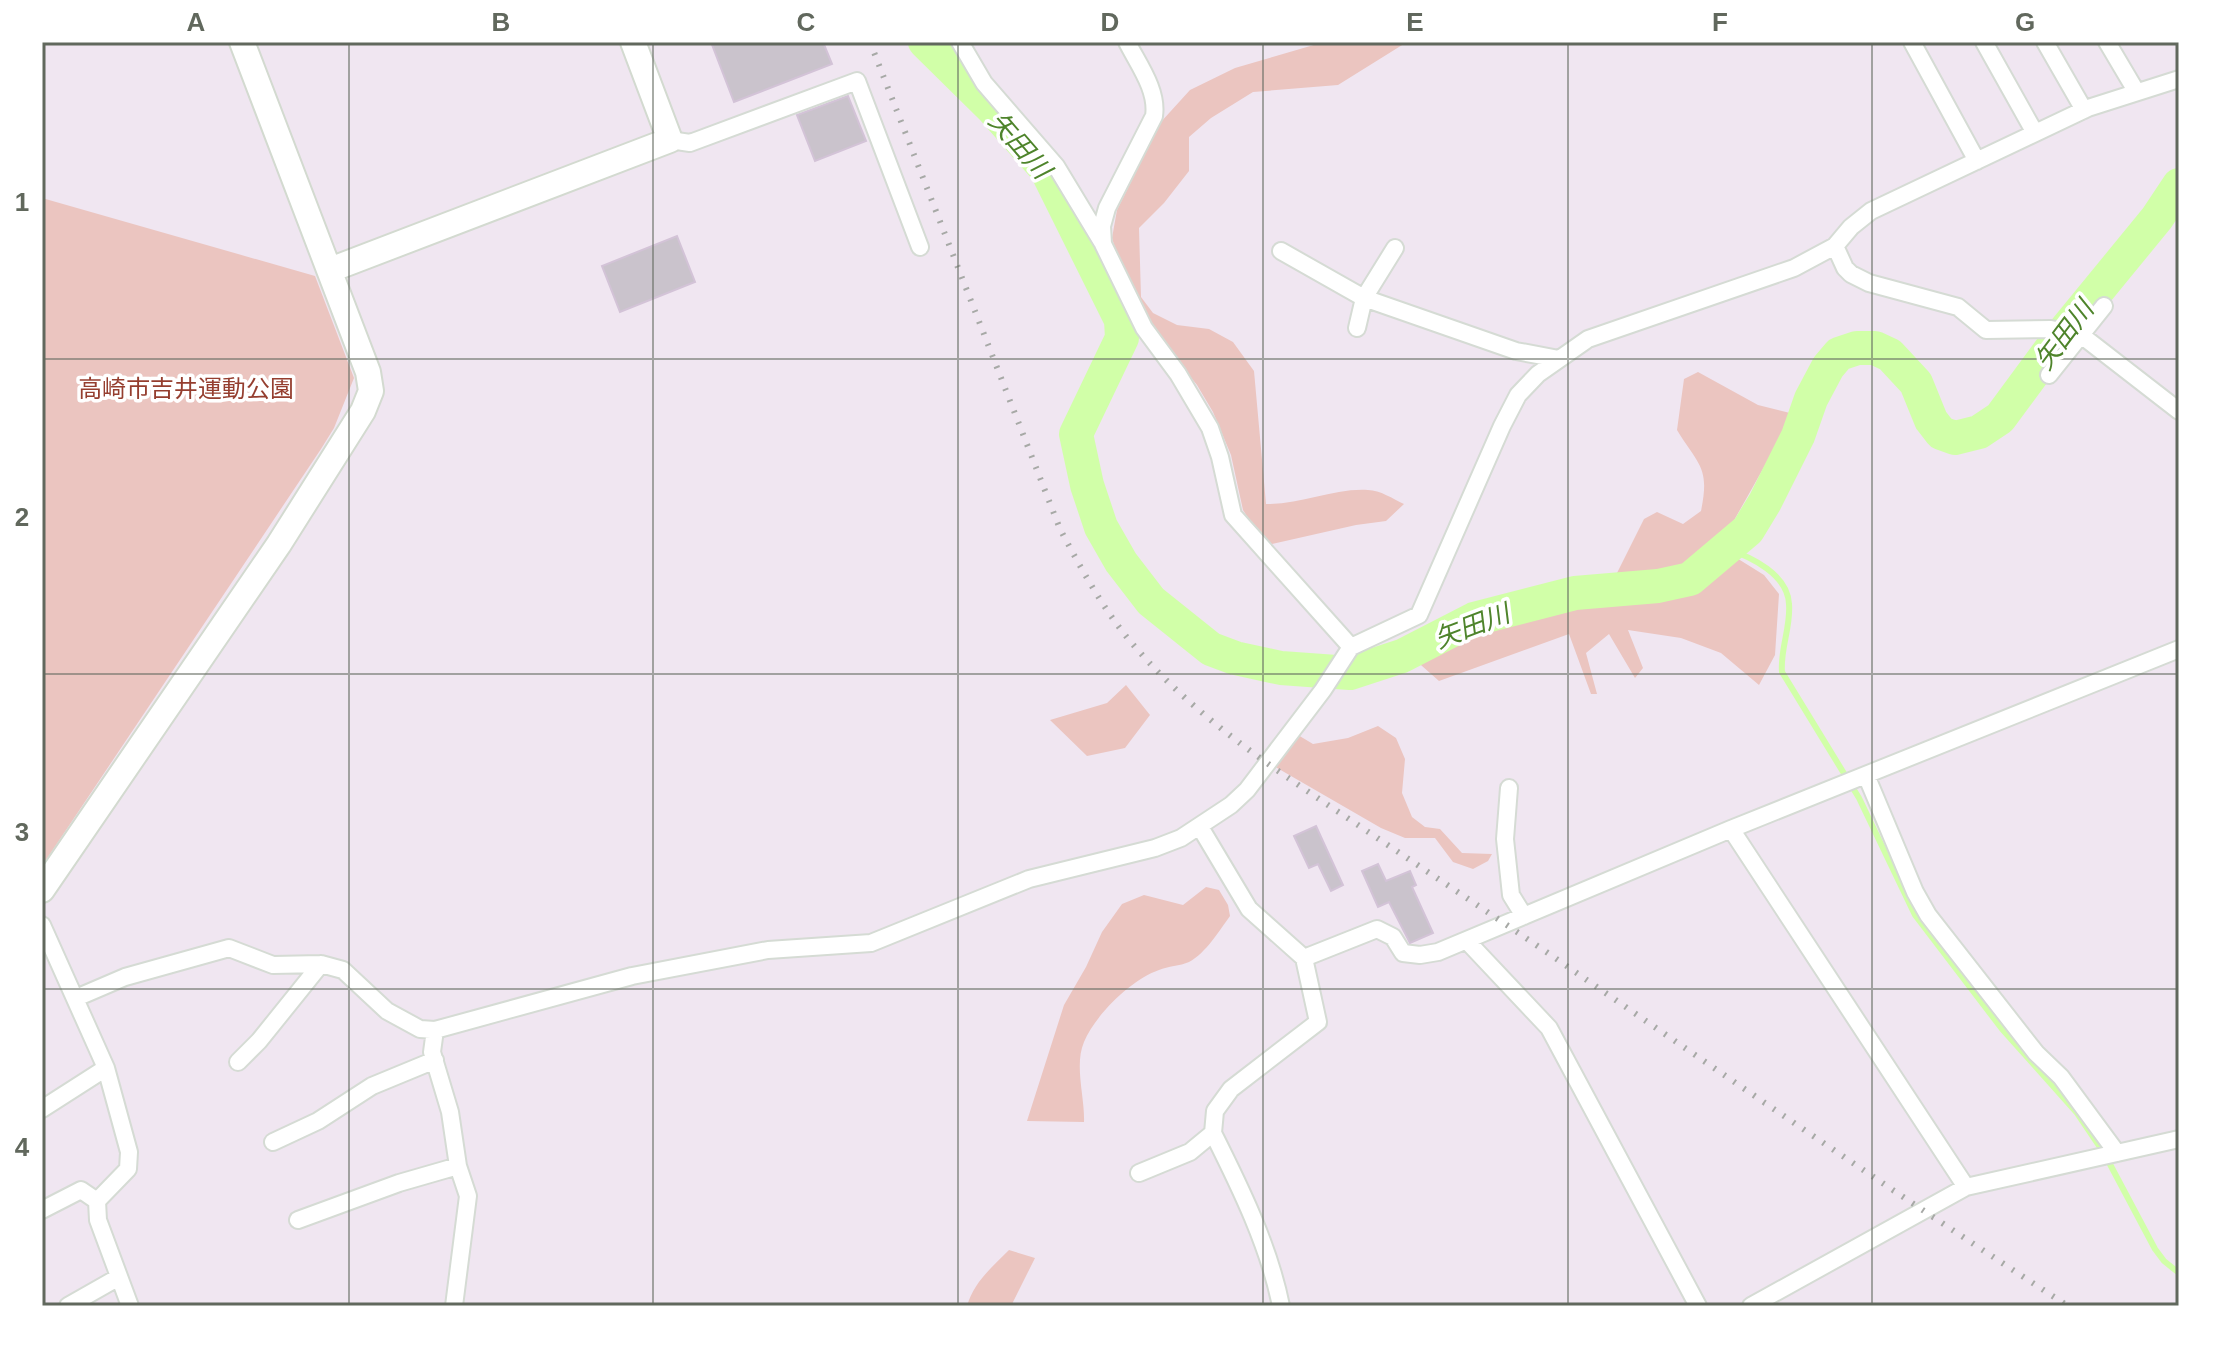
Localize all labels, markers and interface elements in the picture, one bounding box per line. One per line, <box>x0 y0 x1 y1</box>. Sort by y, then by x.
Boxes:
text: A <box>187 7 206 37</box>
text: B <box>492 7 510 37</box>
text: C <box>797 7 816 37</box>
text: D <box>1101 7 1119 37</box>
text: E <box>1406 7 1424 37</box>
text: F <box>1712 7 1728 37</box>
text: G <box>2015 7 2035 37</box>
water label: 矢田川 <box>983 106 1059 187</box>
text: 1 <box>15 187 29 217</box>
water label: 矢田川 <box>2029 292 2101 375</box>
park label: 高崎市吉井運動公園 <box>78 375 294 402</box>
text: 2 <box>15 502 29 532</box>
water label: 矢田川 <box>1430 597 1517 654</box>
text: 3 <box>15 817 29 847</box>
text: 4 <box>15 1132 30 1162</box>

